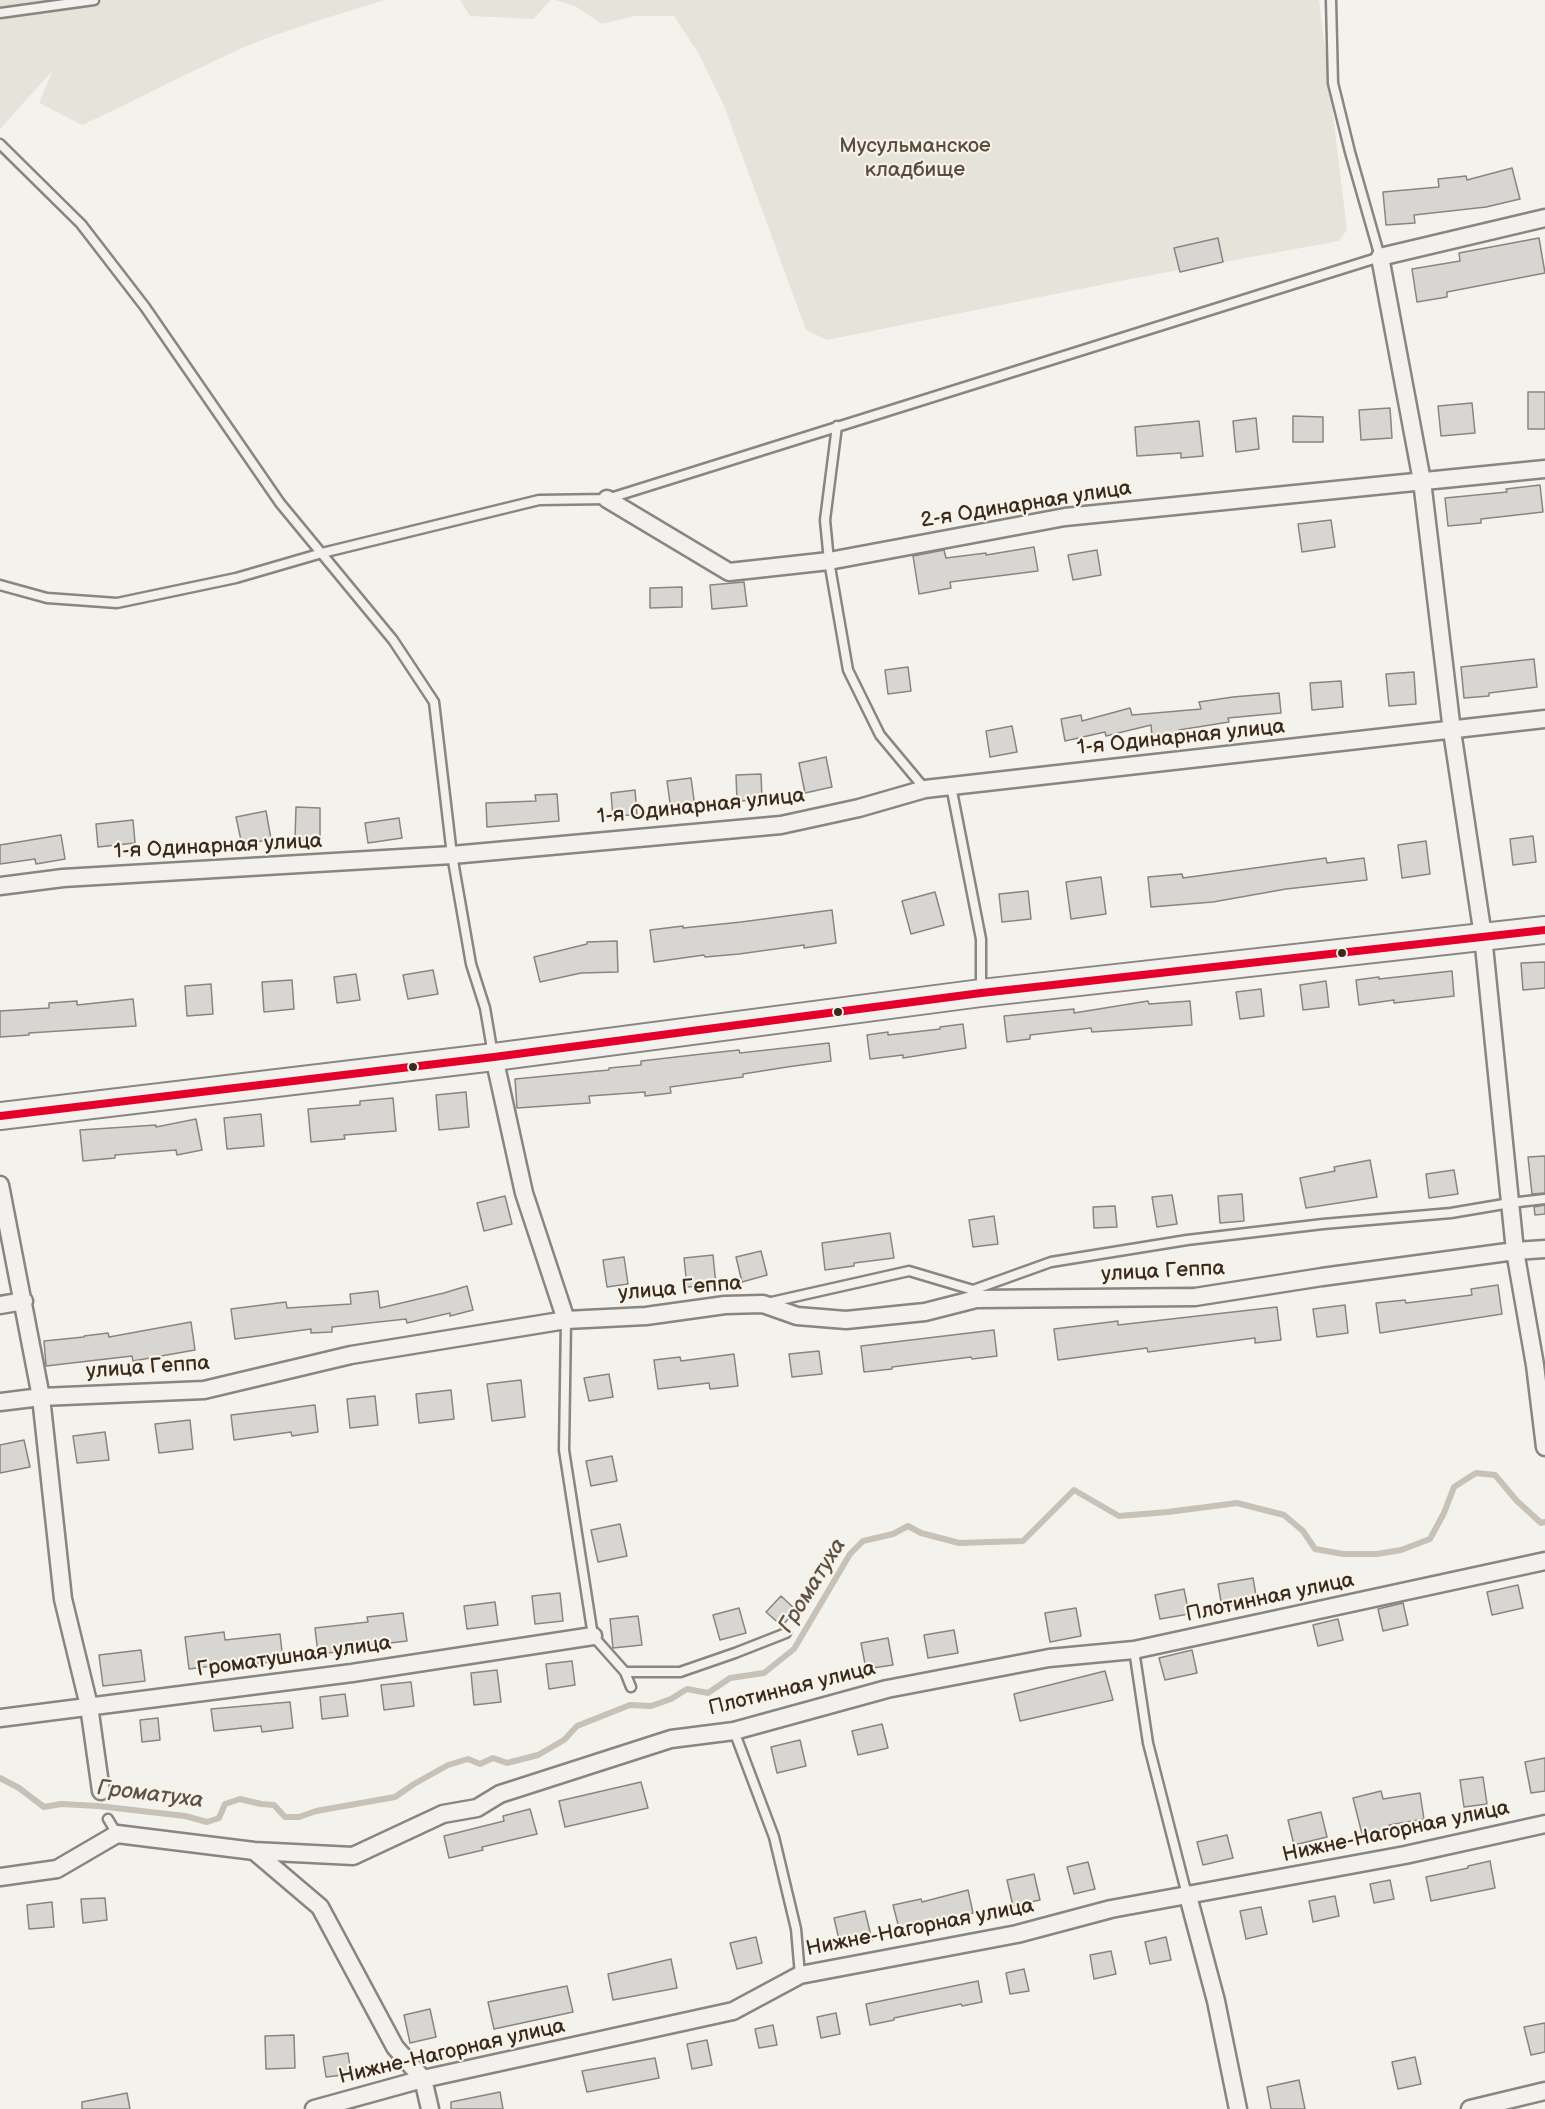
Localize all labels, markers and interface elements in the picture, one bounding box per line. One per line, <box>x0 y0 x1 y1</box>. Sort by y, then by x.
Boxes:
park label: Мусульманское кладбище <box>839 134 991 184</box>
street label: 2-я Одинарная улица <box>919 476 1133 534</box>
street label: 1-я Одинарная улица <box>1076 715 1286 761</box>
street label: 1-я Одинарная улица <box>596 784 806 830</box>
street label: 1-я Одинарная улица <box>113 829 323 865</box>
unlabelled marker <box>1336 947 1348 959</box>
unlabelled marker <box>832 1006 844 1018</box>
unlabelled marker <box>407 1061 419 1073</box>
street label: улица Геппа <box>1101 1256 1225 1288</box>
street label: улица Геппа <box>617 1271 743 1307</box>
street label: улица Геппа <box>85 1351 211 1385</box>
water label: Громатуха <box>773 1534 853 1638</box>
street label: Плотинная улица <box>1184 1568 1356 1628</box>
street label: Громатушная улица <box>195 1631 393 1683</box>
street label: Плотинная улица <box>706 1656 878 1722</box>
water label: Громатуха <box>95 1775 205 1815</box>
street label: Нижне-Нагорная улица <box>1280 1796 1512 1868</box>
street label: Нижне-Нагорная улица <box>804 1894 1036 1962</box>
street label: Нижне-Нагорная улица <box>336 2014 568 2090</box>

